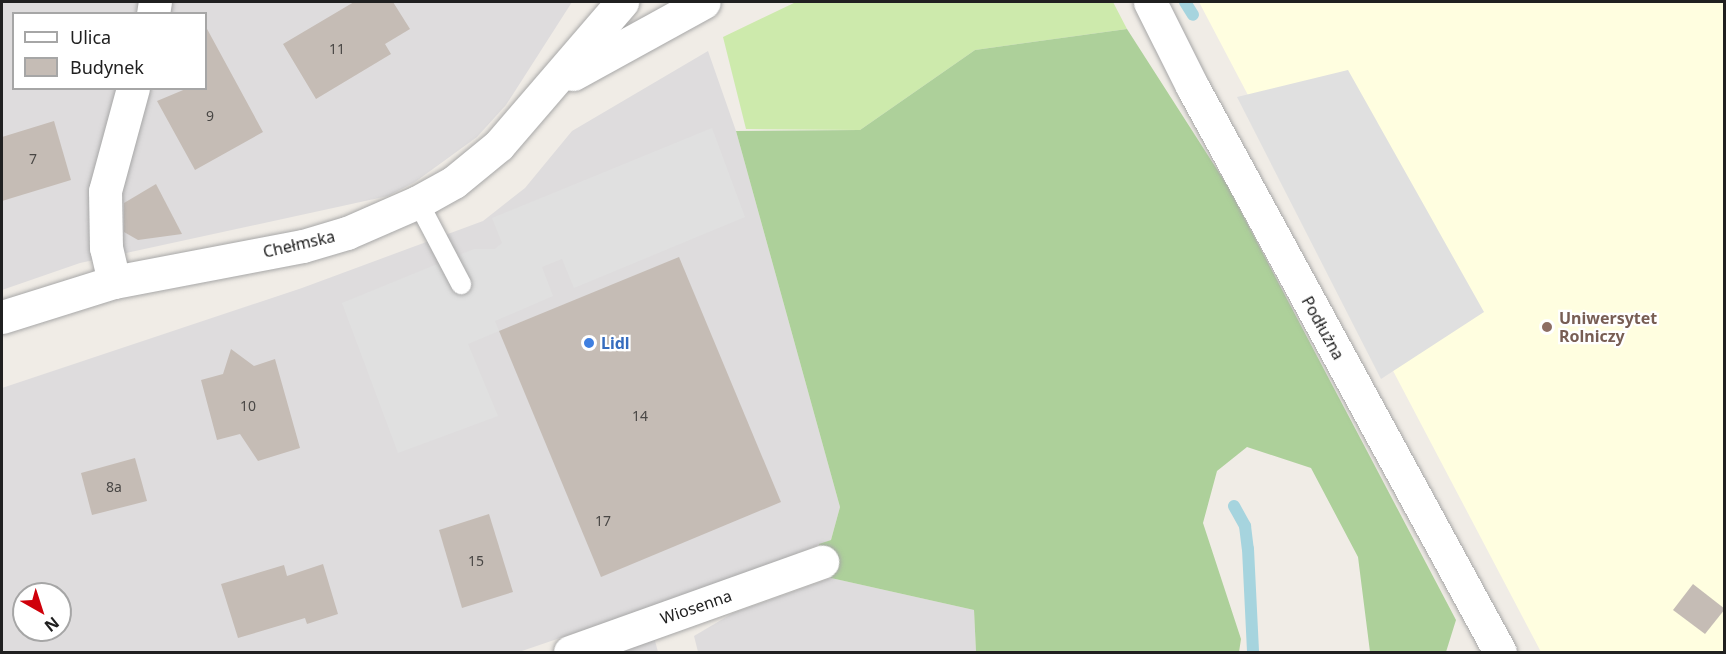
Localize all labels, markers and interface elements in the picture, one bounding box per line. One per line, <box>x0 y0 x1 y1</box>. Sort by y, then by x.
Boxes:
legend <box>12 12 207 90</box>
text: Ulica <box>70 25 111 49</box>
house number: 11 <box>329 41 345 57</box>
text: Budynek <box>70 55 144 79</box>
house number: 9 <box>206 108 214 124</box>
house number: 7 <box>29 151 37 167</box>
street label: Chełmska <box>261 226 337 262</box>
street label: Podłużna <box>1298 293 1348 363</box>
place label: Uniwersytet Rolniczy <box>1559 308 1657 346</box>
marker: Uniwersytet Rolniczy <box>1540 320 1554 334</box>
place label: Lidl <box>601 333 630 353</box>
marker: Lidl <box>582 336 596 350</box>
house number: 10 <box>240 398 256 414</box>
house number: 14 <box>632 408 648 424</box>
house number: 8a <box>106 479 122 495</box>
house number: 17 <box>595 513 611 529</box>
house number: 15 <box>468 553 484 569</box>
north arrow <box>12 582 72 642</box>
street label: Wiosenna <box>658 586 734 628</box>
text: N <box>40 612 64 637</box>

